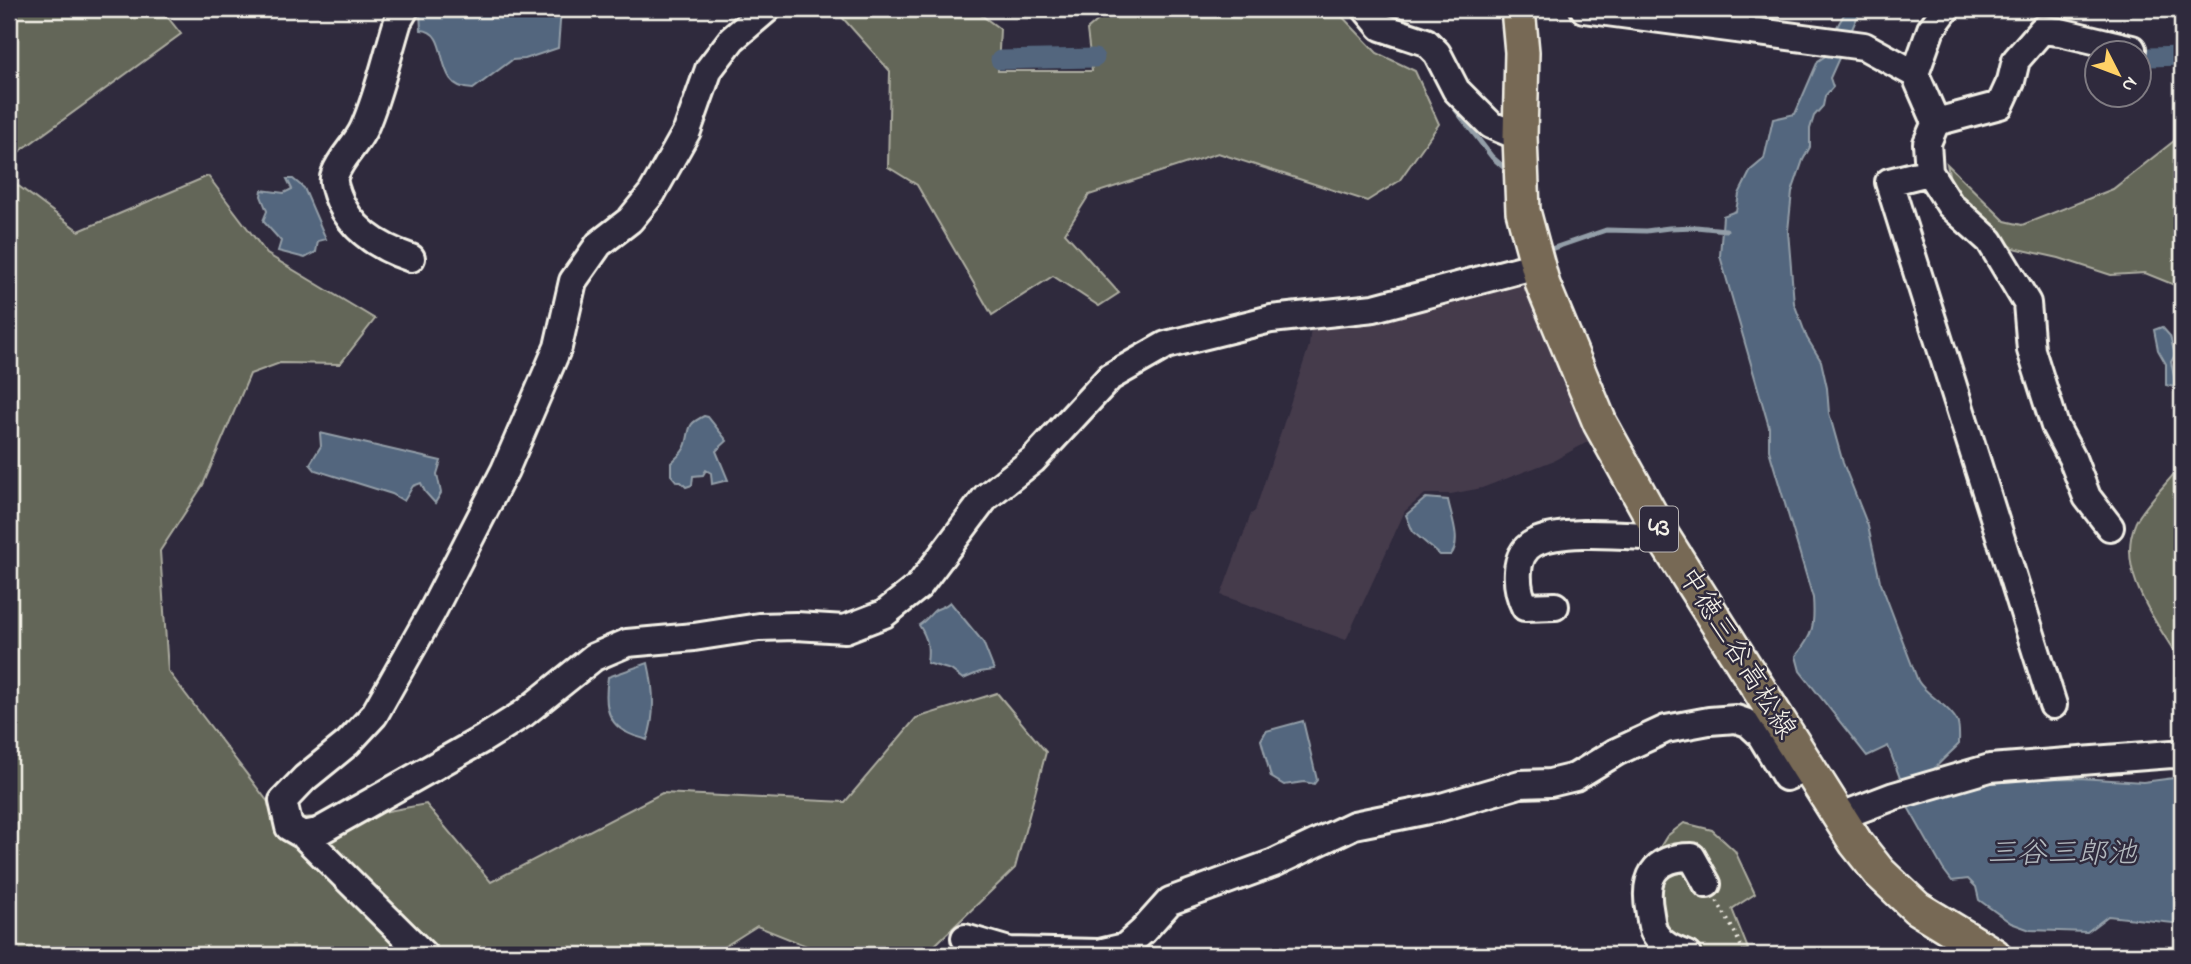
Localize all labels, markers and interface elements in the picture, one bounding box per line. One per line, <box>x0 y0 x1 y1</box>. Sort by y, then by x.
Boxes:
north arrow <box>2082 38 2152 108</box>
text: N <box>2114 70 2143 98</box>
road number: 43 <box>1640 506 1678 552</box>
street label: 中徳三谷高松線 <box>1667 560 1805 748</box>
water label: 三谷三郎池 <box>1987 833 2138 877</box>

